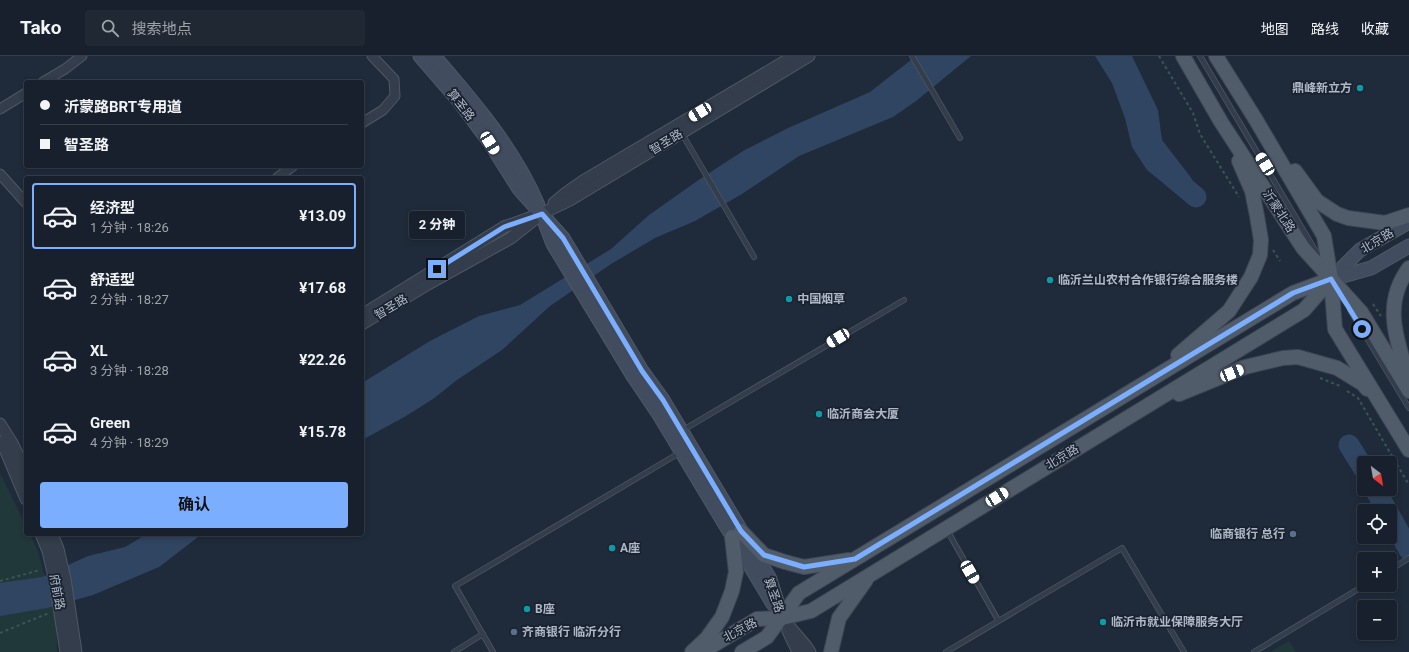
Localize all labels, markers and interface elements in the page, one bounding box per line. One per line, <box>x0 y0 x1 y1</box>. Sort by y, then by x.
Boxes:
search box <box>85 10 365 46</box>
text: Tako <box>20 16 61 39</box>
icon: search <box>99 17 121 39</box>
text: 搜索地点 <box>131 20 191 38</box>
text: 地图 <box>1261 21 1289 37</box>
text: 路线 <box>1311 21 1339 37</box>
text: 收藏 <box>1361 21 1389 37</box>
place label: 鼎峰新立方 <box>1292 81 1352 95</box>
marker: 鼎峰新立方 <box>1355 83 1365 93</box>
street label: 算圣路 <box>444 87 478 123</box>
text: 沂蒙路BRT专用道 <box>64 98 182 116</box>
car <box>687 101 713 123</box>
street label: 智圣路 <box>647 127 685 157</box>
car <box>479 130 501 156</box>
text: 智圣路 <box>64 136 109 154</box>
car <box>1254 151 1276 177</box>
street label: 沂蒙北路 <box>1260 187 1298 235</box>
icon: car <box>42 198 78 234</box>
text: 经济型 <box>90 199 135 217</box>
text: ¥13.09 <box>299 207 346 225</box>
callout: 2 分钟 <box>409 211 465 239</box>
text: 2 分钟 <box>419 217 455 232</box>
text: 1 分钟 · 18:26 <box>90 220 169 235</box>
street label: 北京路 <box>1358 226 1396 256</box>
route end <box>428 260 446 278</box>
icon: car <box>42 270 78 306</box>
text: 舒适型 <box>90 271 135 289</box>
place label: 临沂兰山农村合作银行综合服务楼 <box>1058 273 1238 287</box>
marker: 临沂兰山农村合作银行综合服务楼 <box>1045 275 1055 285</box>
text: ¥17.68 <box>299 279 346 297</box>
text: 2 分钟 · 18:27 <box>90 292 169 307</box>
street label: 智圣路 <box>372 292 410 322</box>
place label: 中国烟草 <box>797 292 845 306</box>
marker: 中国烟草 <box>784 294 794 304</box>
route start <box>1353 320 1371 338</box>
car <box>825 327 851 349</box>
icon: car <box>42 342 78 378</box>
text: XL <box>90 342 108 360</box>
text: ¥22.26 <box>299 351 346 369</box>
text: 3 分钟 · 18:28 <box>90 363 169 378</box>
car <box>1219 363 1245 383</box>
place label: 临沂商会大厦 <box>827 407 899 421</box>
marker: 临沂商会大厦 <box>814 409 824 419</box>
icon: car <box>42 414 78 450</box>
text: Green <box>90 414 130 432</box>
text: ¥15.78 <box>299 423 346 441</box>
text: 4 分钟 · 18:29 <box>90 435 169 450</box>
street label: 北京路 <box>1043 442 1081 472</box>
north arrow <box>1357 456 1397 496</box>
map controls <box>1357 456 1397 640</box>
button: 确认 <box>40 482 348 528</box>
car <box>984 486 1010 508</box>
button: locate <box>1357 504 1397 544</box>
place label: 临商银行 总行 <box>1210 527 1285 541</box>
marker: 临商银行 总行 <box>1288 529 1298 539</box>
place label: A座 <box>620 541 640 555</box>
marker: A座 <box>607 543 617 553</box>
button: + <box>1357 552 1397 592</box>
car <box>959 559 981 585</box>
street label: 府前路 <box>47 573 67 611</box>
street label: 算圣路 <box>762 576 786 614</box>
button: − <box>1357 600 1397 640</box>
place label: B座 <box>535 602 555 616</box>
marker: B座 <box>522 604 532 614</box>
street label: 北京路 <box>721 615 759 645</box>
place label: 临沂市就业保障服务大厅 <box>1111 615 1243 629</box>
marker: 临沂市就业保障服务大厅 <box>1098 617 1108 627</box>
place label: 齐商银行 临沂分行 <box>522 625 621 639</box>
marker: 齐商银行 临沂分行 <box>509 627 519 637</box>

